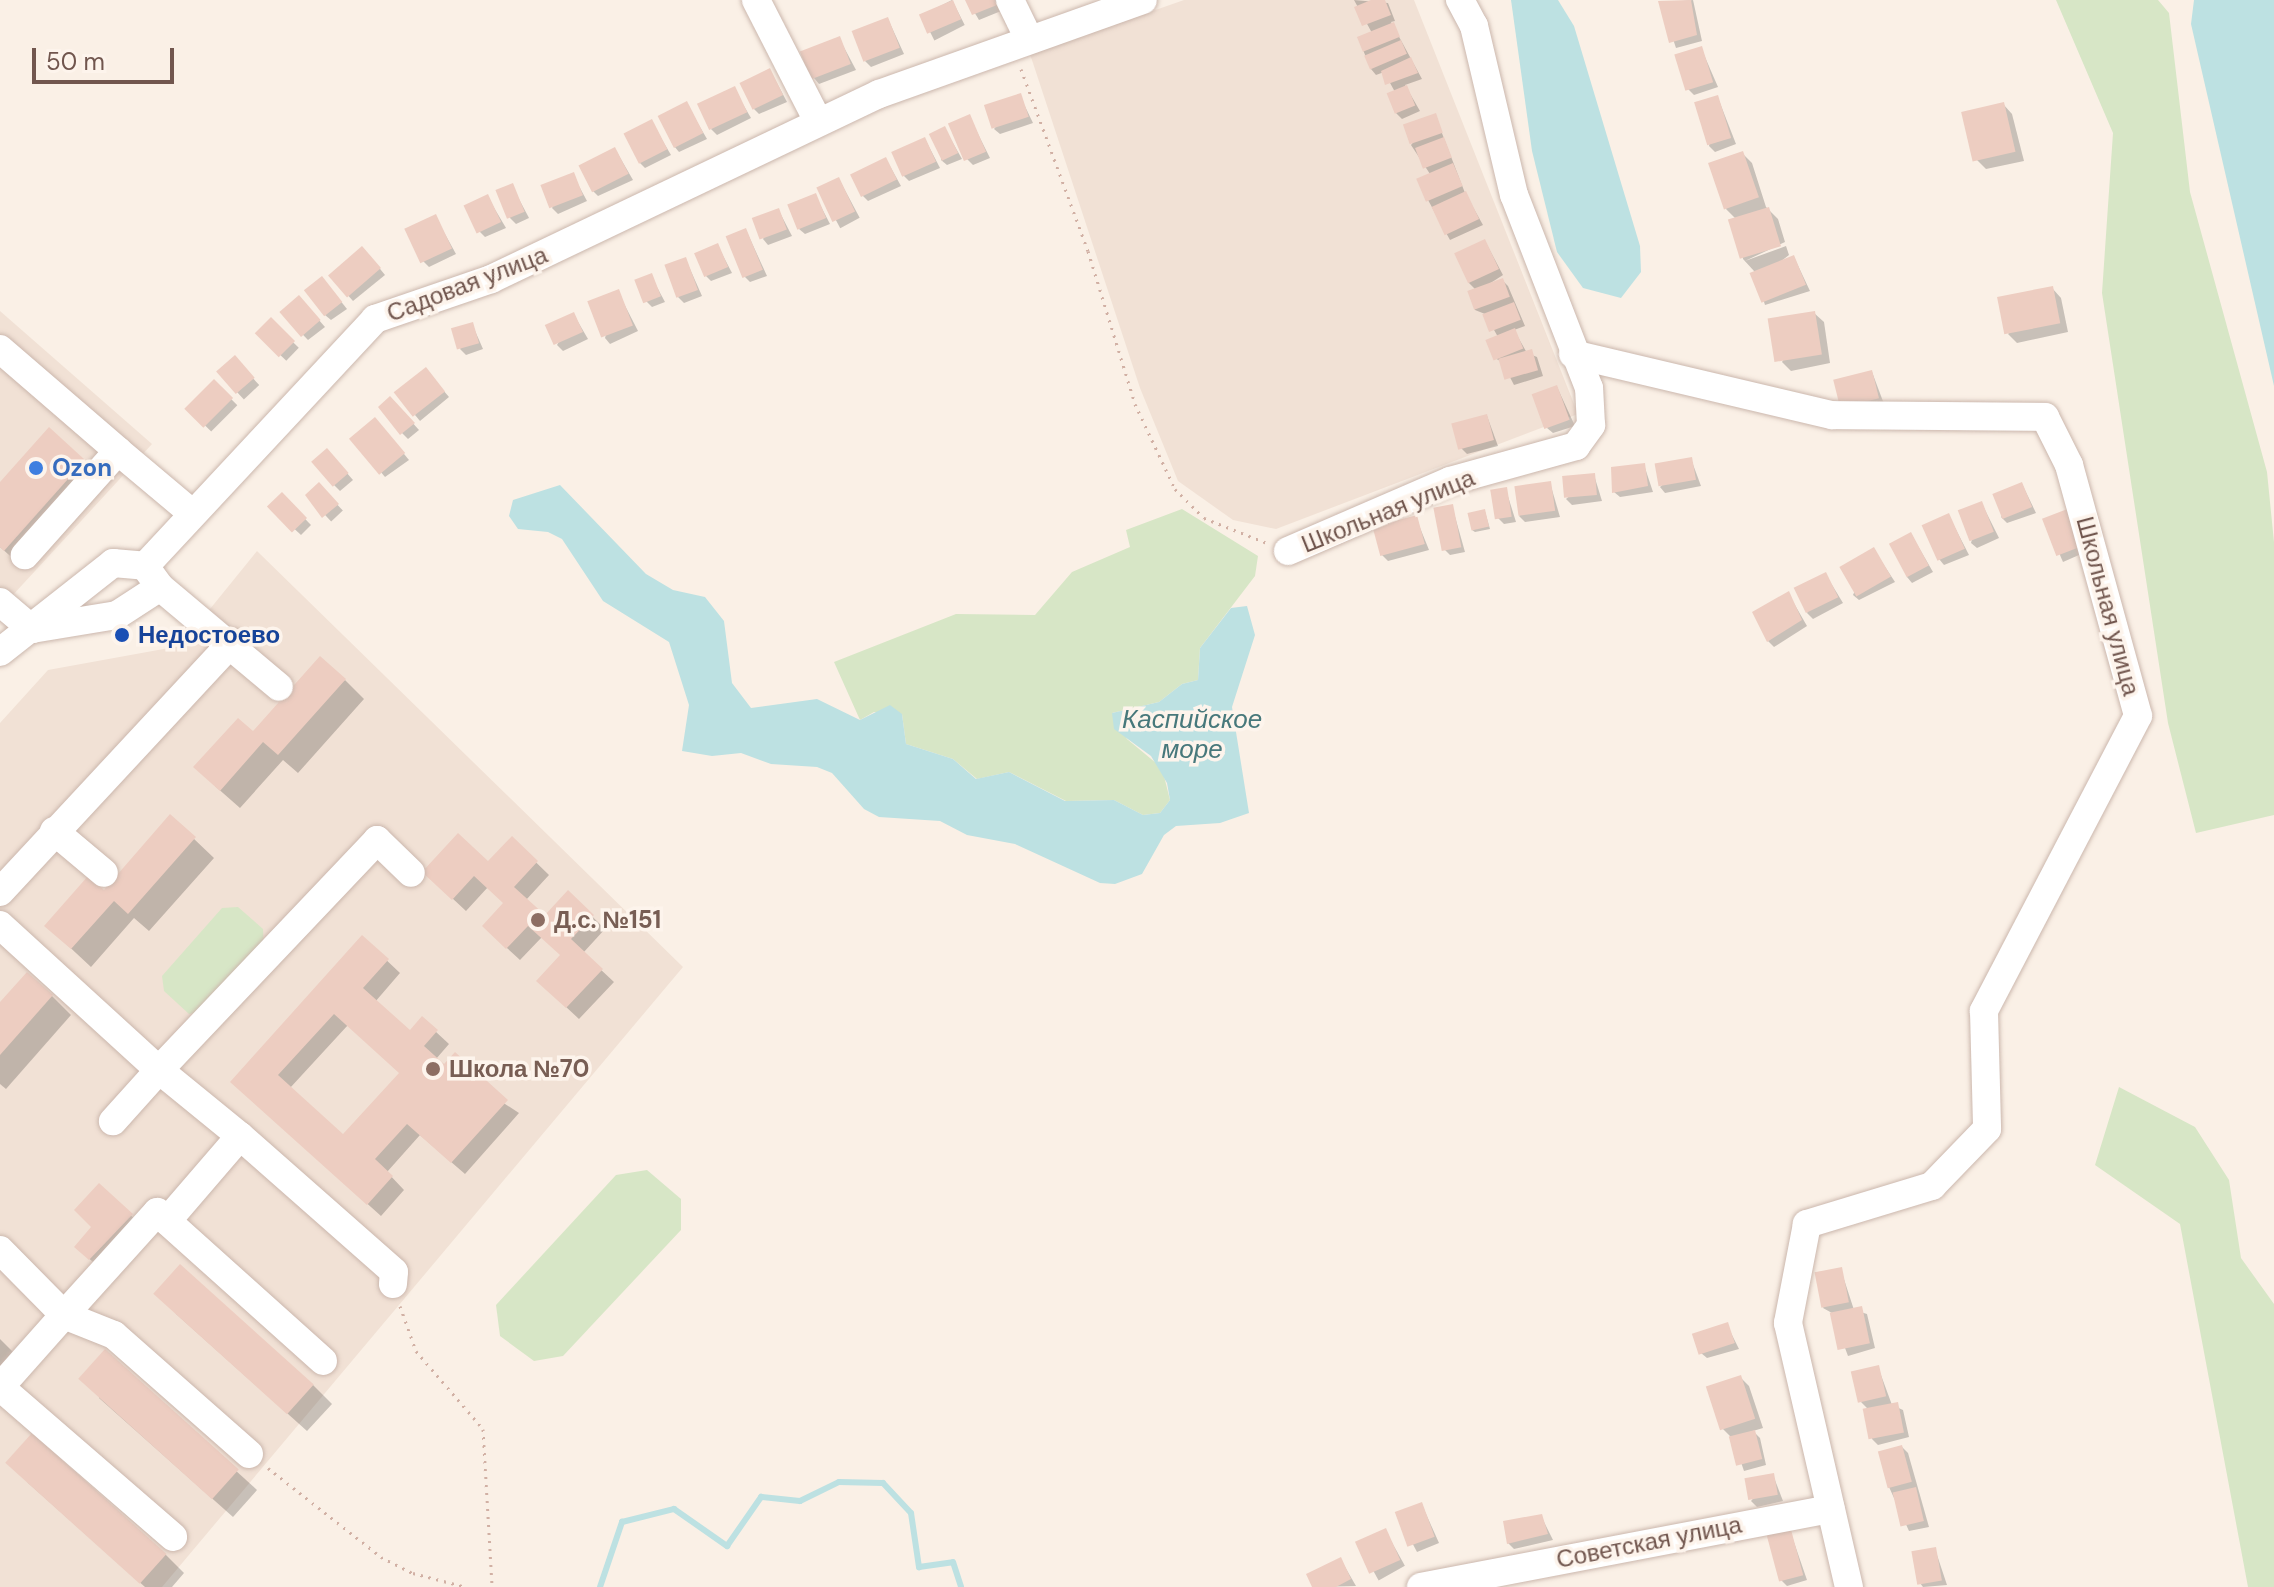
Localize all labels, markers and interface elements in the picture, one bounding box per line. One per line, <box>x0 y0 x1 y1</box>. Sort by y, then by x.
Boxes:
scale bar <box>36 32 178 82</box>
text: 50 m <box>46 46 105 77</box>
street label: Садовая улица <box>383 240 551 328</box>
place label: Ozon <box>52 454 112 482</box>
marker: Ozon <box>27 459 45 477</box>
street label: Школьная улица <box>1297 463 1479 559</box>
street label: Школьная улица <box>2070 513 2146 699</box>
place label: Недостоево <box>138 621 280 649</box>
marker: Недостоево <box>113 626 131 644</box>
water label: Каспийское море <box>1122 704 1262 766</box>
place label: Д.с. №151 <box>554 906 661 934</box>
marker: Д.с. №151 <box>529 911 547 929</box>
place label: Школа №70 <box>449 1055 590 1083</box>
marker: Школа №70 <box>424 1060 442 1078</box>
street label: Советская улица <box>1554 1510 1744 1574</box>

